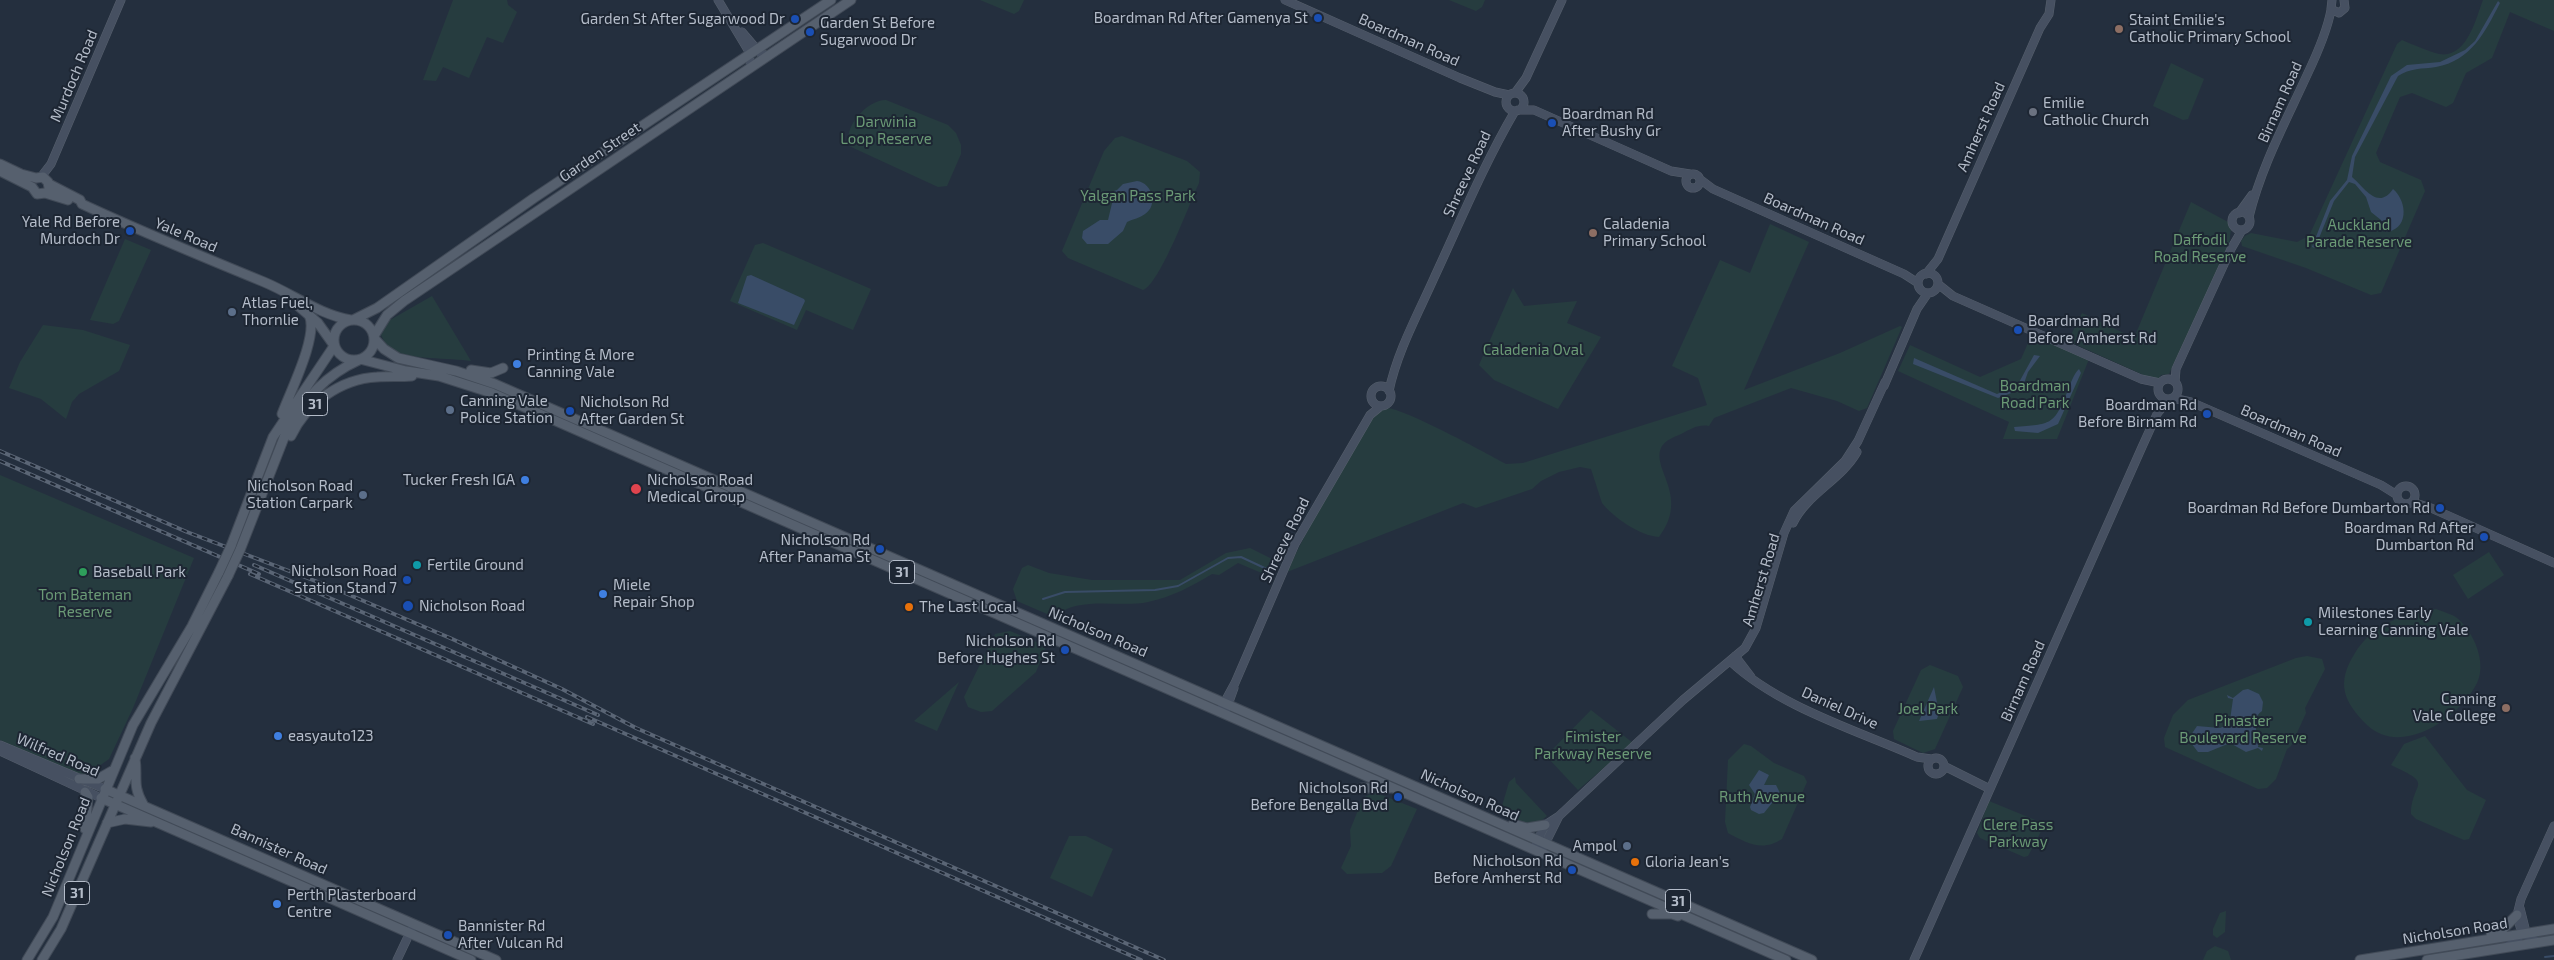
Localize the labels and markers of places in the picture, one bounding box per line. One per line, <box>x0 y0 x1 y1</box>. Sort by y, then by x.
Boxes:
place label: Boardman Rd After Gamenya St <box>1094 9 1308 27</box>
place label: Garden St After Sugarwood Dr <box>581 10 785 28</box>
place label: Staint Emilie's Catholic Primary School <box>2129 11 2291 46</box>
marker: Boardman Rd After Gamenya St <box>1312 12 1324 24</box>
marker: Garden St After Sugarwood Dr <box>789 13 801 25</box>
place label: Garden St Before Sugarwood Dr <box>820 14 935 49</box>
marker: Staint Emilie's Catholic Primary School <box>2113 23 2125 35</box>
marker: Garden St Before Sugarwood Dr <box>804 26 816 38</box>
place label: Emilie Catholic Church <box>2043 94 2149 129</box>
place label: Boardman Rd After Bushy Gr <box>1562 105 1661 140</box>
marker: Emilie Catholic Church <box>2027 106 2039 118</box>
marker: Boardman Rd After Bushy Gr <box>1546 117 1558 129</box>
place label: Yale Rd Before Murdoch Dr <box>22 213 120 248</box>
place label: Caladenia Primary School <box>1603 215 1706 250</box>
marker: Yale Rd Before Murdoch Dr <box>124 225 136 237</box>
marker: Caladenia Primary School <box>1587 227 1599 239</box>
place label: Atlas Fuel, Thornlie <box>242 294 313 329</box>
marker: Atlas Fuel, Thornlie <box>226 306 238 318</box>
place label: Boardman Rd Before Amherst Rd <box>2028 312 2156 347</box>
marker: Boardman Rd Before Amherst Rd <box>2012 324 2024 336</box>
place label: Printing & More Canning Vale <box>527 346 635 381</box>
marker: Printing & More Canning Vale <box>511 358 523 370</box>
place label: Canning Vale Police Station <box>460 392 553 427</box>
place label: Nicholson Rd After Garden St <box>580 393 684 428</box>
place label: Boardman Rd Before Birnam Rd <box>2078 396 2197 431</box>
marker: Canning Vale Police Station <box>444 404 456 416</box>
marker: Nicholson Rd After Garden St <box>564 405 576 417</box>
marker: Boardman Rd Before Birnam Rd <box>2201 408 2213 420</box>
place label: Tucker Fresh IGA <box>403 471 515 489</box>
place label: Nicholson Road Medical Group <box>647 471 753 506</box>
marker: Tucker Fresh IGA <box>519 474 531 486</box>
place label: Nicholson Road Station Carpark <box>247 477 353 512</box>
marker: Nicholson Road Medical Group <box>629 482 643 496</box>
marker: Nicholson Road Station Carpark <box>357 489 369 501</box>
place label: Boardman Rd Before Dumbarton Rd <box>2188 499 2430 517</box>
marker: Boardman Rd Before Dumbarton Rd <box>2434 502 2446 514</box>
place label: Boardman Rd After Dumbarton Rd <box>2344 519 2474 554</box>
place label: Nicholson Rd After Panama St <box>759 531 870 566</box>
marker: Boardman Rd After Dumbarton Rd <box>2478 531 2490 543</box>
marker: Nicholson Rd After Panama St <box>874 543 886 555</box>
place label: Fertile Ground <box>427 556 524 574</box>
marker: Fertile Ground <box>411 559 423 571</box>
place label: Nicholson Road Station Stand 7 <box>291 562 397 597</box>
place label: Baseball Park <box>93 563 186 581</box>
marker: Baseball Park <box>77 566 89 578</box>
marker: Nicholson Road Station Stand 7 <box>401 574 413 586</box>
place label: Miele Repair Shop <box>613 576 695 611</box>
marker: Miele Repair Shop <box>597 588 609 600</box>
place label: Nicholson Road <box>419 597 525 615</box>
place label: The Last Local <box>919 598 1017 616</box>
marker: Nicholson Road <box>401 599 415 613</box>
marker: The Last Local <box>903 601 915 613</box>
place label: Milestones Early Learning Canning Vale <box>2318 604 2469 639</box>
marker: Milestones Early Learning Canning Vale <box>2302 616 2314 628</box>
place label: Nicholson Rd Before Hughes St <box>938 632 1055 667</box>
marker: Nicholson Rd Before Hughes St <box>1059 644 1071 656</box>
place label: Canning Vale College <box>2413 690 2496 725</box>
marker: Canning Vale College <box>2500 702 2512 714</box>
place label: easyauto123 <box>288 727 373 745</box>
marker: easyauto123 <box>272 730 284 742</box>
place label: Nicholson Rd Before Bengalla Bvd <box>1250 779 1388 814</box>
marker: Nicholson Rd Before Bengalla Bvd <box>1392 791 1404 803</box>
place label: Ampol <box>1573 837 1617 855</box>
marker: Ampol <box>1621 840 1633 852</box>
place label: Nicholson Rd Before Amherst Rd <box>1434 852 1562 887</box>
place label: Gloria Jean's <box>1645 853 1729 871</box>
marker: Gloria Jean's <box>1629 856 1641 868</box>
marker: Nicholson Rd Before Amherst Rd <box>1566 864 1578 876</box>
place label: Perth Plasterboard Centre <box>287 886 416 921</box>
marker: Perth Plasterboard Centre <box>271 898 283 910</box>
place label: Bannister Rd After Vulcan Rd <box>458 917 563 952</box>
marker: Bannister Rd After Vulcan Rd <box>442 929 454 941</box>

